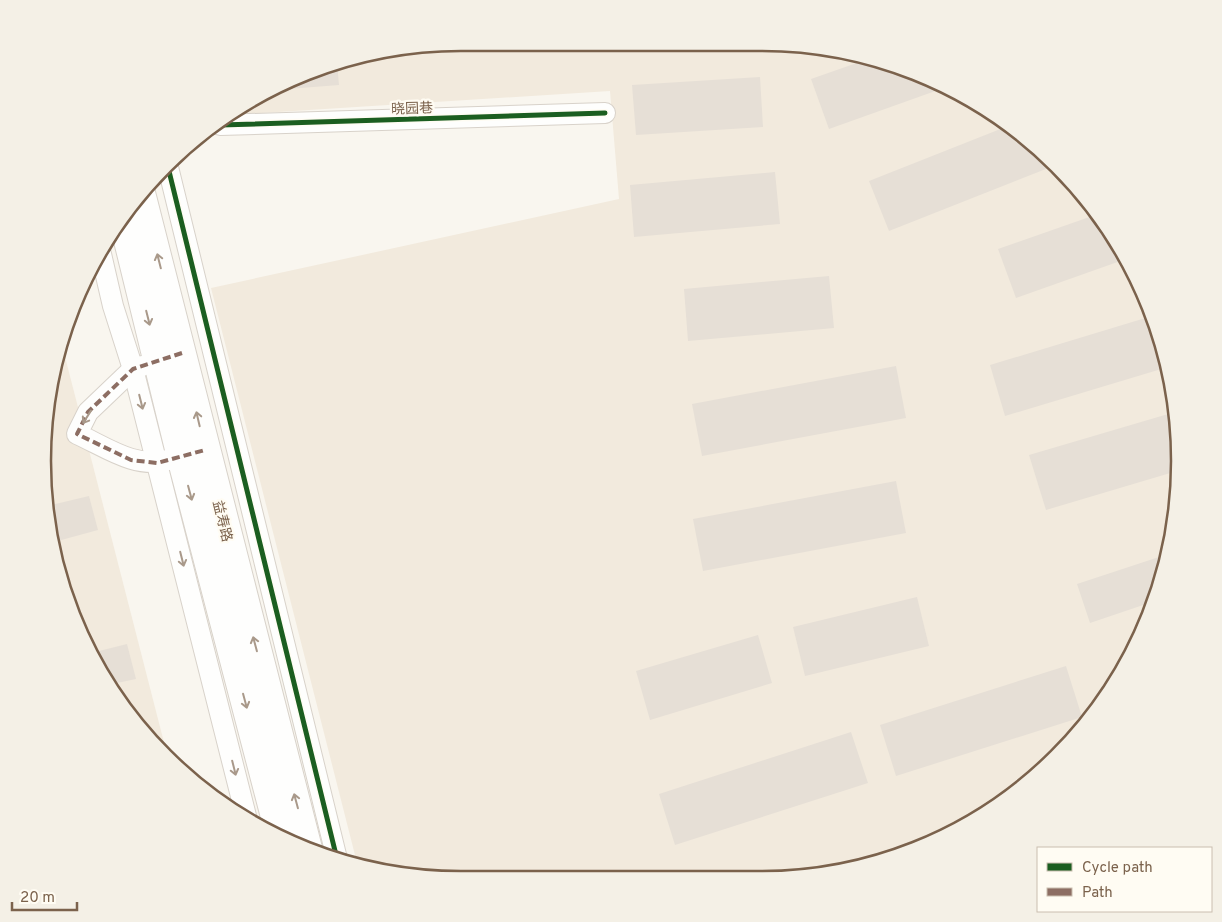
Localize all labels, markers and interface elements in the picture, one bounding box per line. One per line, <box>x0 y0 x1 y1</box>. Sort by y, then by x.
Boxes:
street label: 晓园巷 <box>391 100 433 119</box>
one-way arrow <box>154 254 163 270</box>
one-way arrow <box>144 309 153 325</box>
one-way arrow <box>137 393 147 409</box>
one-way arrow <box>81 409 91 423</box>
one-way arrow <box>193 411 202 427</box>
one-way arrow <box>186 484 196 500</box>
street label: 益寿路 <box>208 499 236 544</box>
one-way arrow <box>178 551 187 567</box>
one-way arrow <box>250 637 259 653</box>
one-way arrow <box>241 692 250 708</box>
one-way arrow <box>230 759 239 775</box>
one-way arrow <box>291 794 300 810</box>
legend <box>1037 847 1212 912</box>
text: Cycle path <box>1082 859 1153 878</box>
scale bar <box>12 880 78 912</box>
text: Path <box>1082 884 1113 903</box>
text: 20 m <box>20 889 55 908</box>

